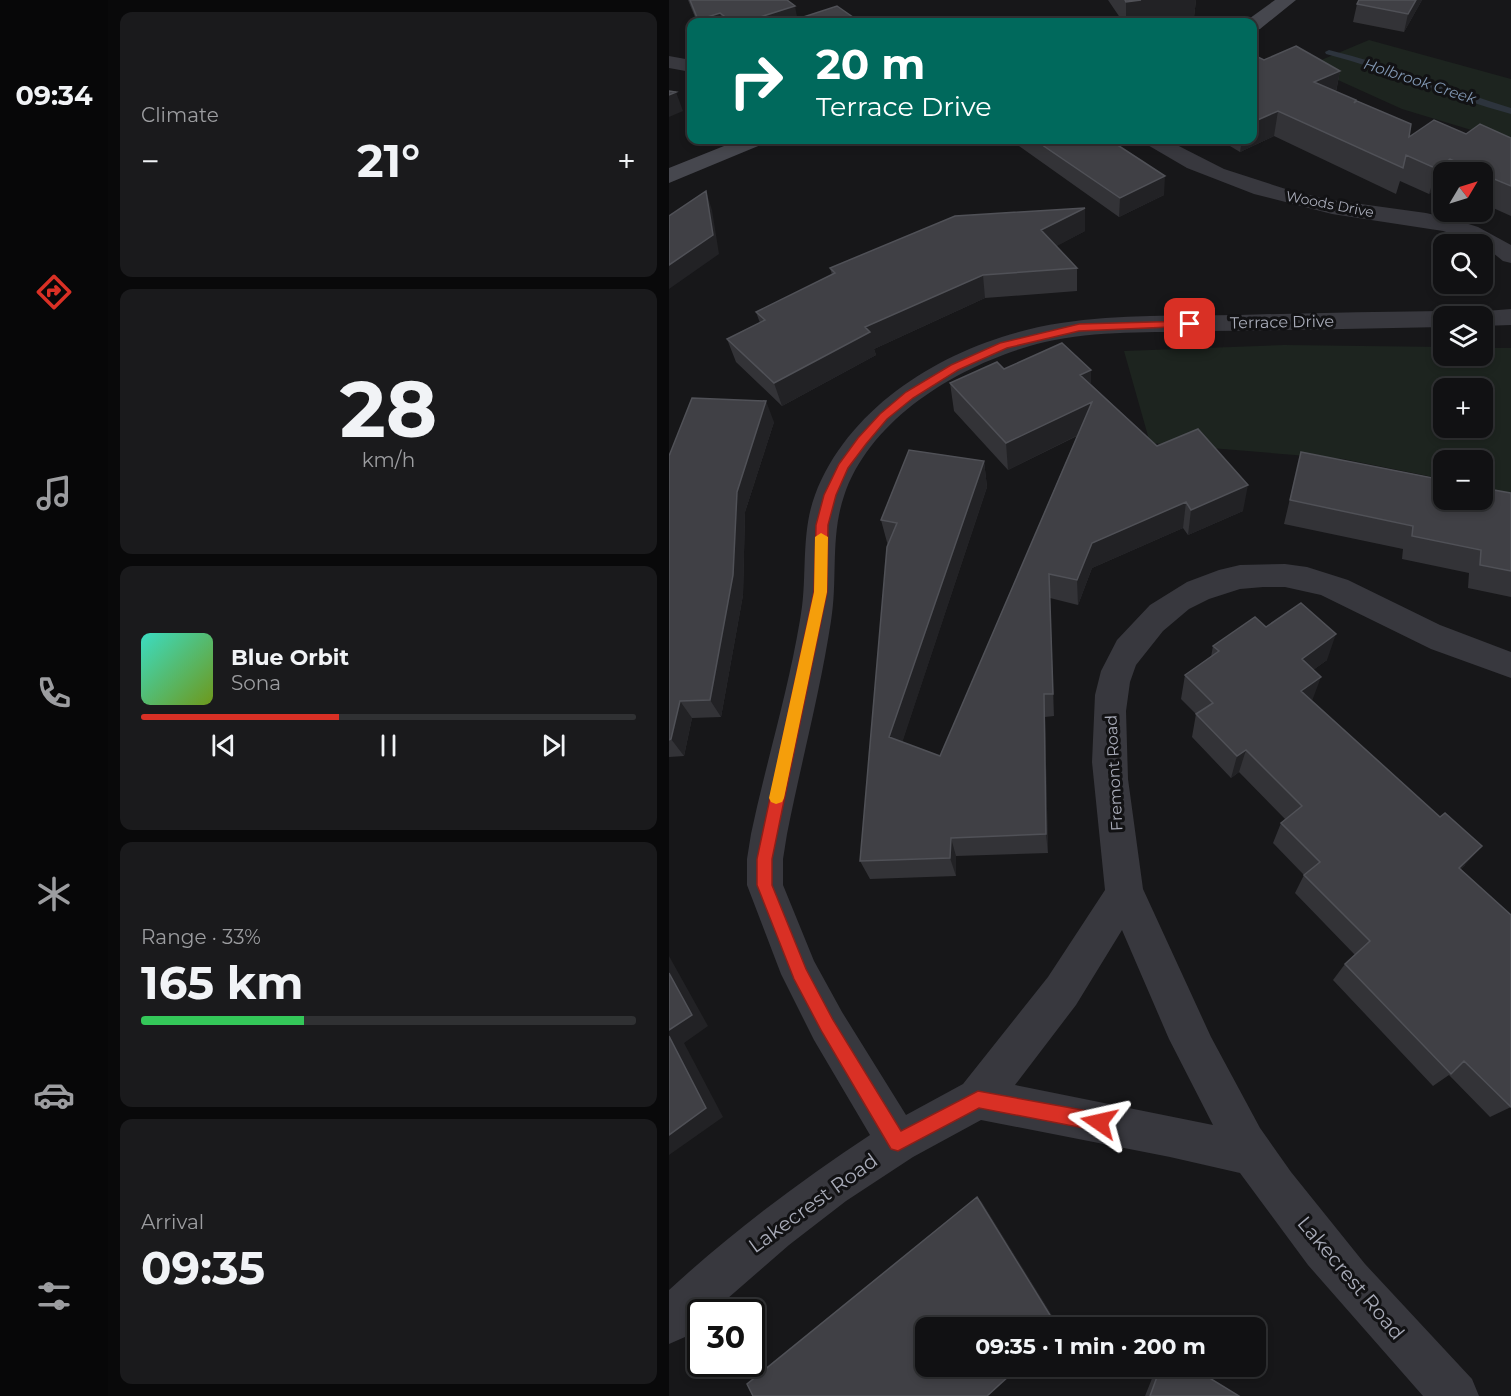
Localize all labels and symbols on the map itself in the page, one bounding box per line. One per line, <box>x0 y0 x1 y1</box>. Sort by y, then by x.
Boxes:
water label: Holbrook Creek <box>1361 54 1480 108</box>
north arrow <box>1433 162 1493 222</box>
street label: Woods Drive <box>1285 187 1375 221</box>
pin <box>1164 298 1215 349</box>
street label: Terrace Drive <box>1230 312 1334 332</box>
street label: Fremont Road <box>1101 714 1127 832</box>
position arrow <box>1067 1090 1131 1154</box>
street label: Lakecrest Road <box>744 1148 882 1258</box>
street label: Lakecrest Road <box>1292 1211 1410 1345</box>
speed limit sign: 30 <box>687 1299 765 1377</box>

